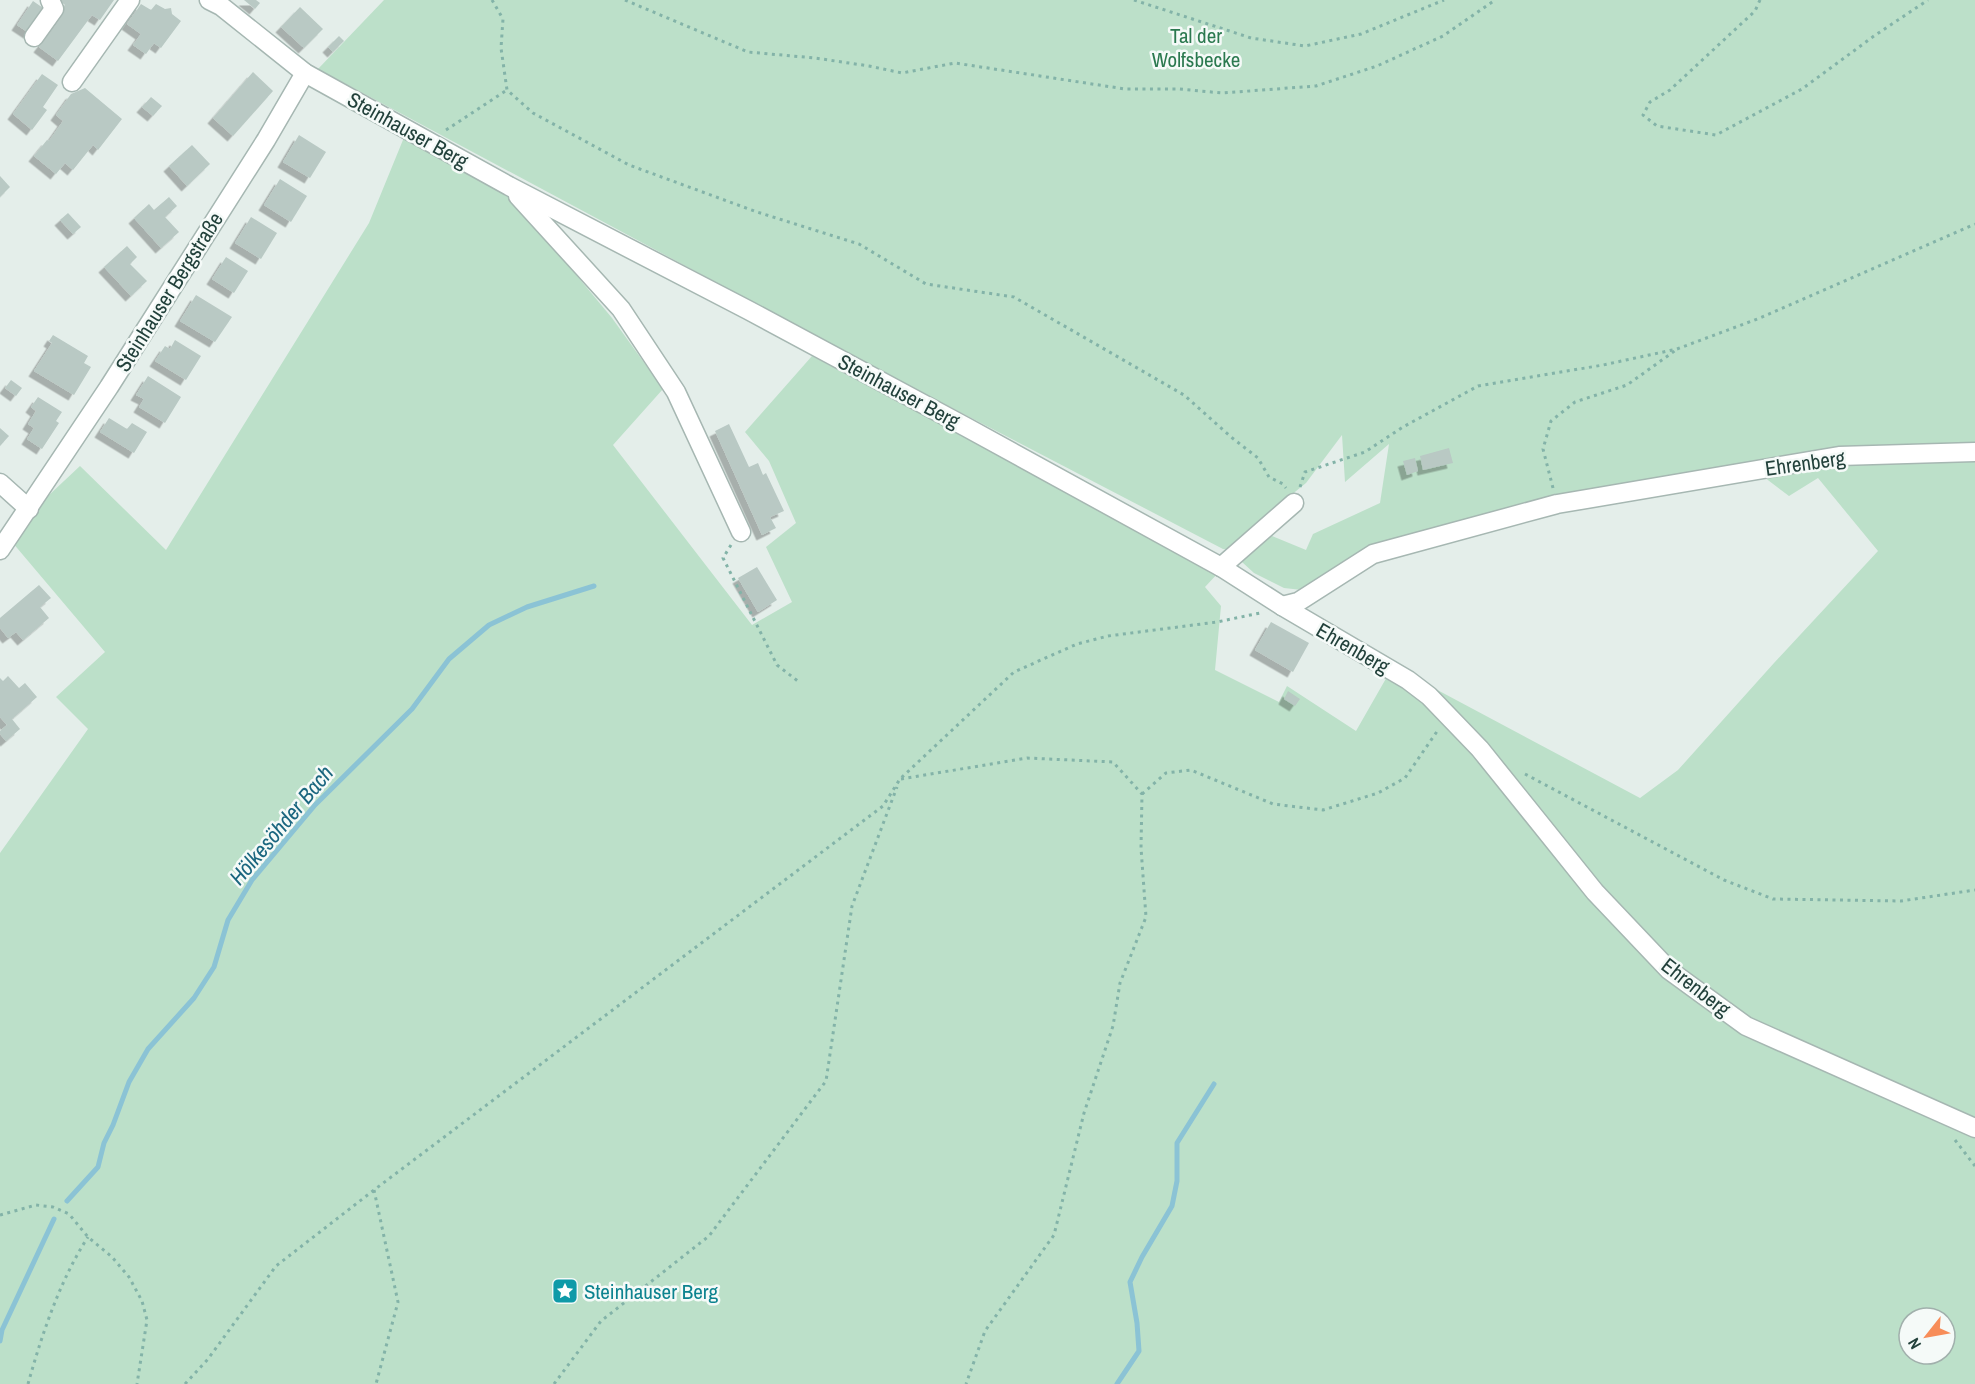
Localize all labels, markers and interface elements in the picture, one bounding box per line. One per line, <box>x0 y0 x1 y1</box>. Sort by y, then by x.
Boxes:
park label: Tal der Wolfsbecke <box>1152 21 1240 74</box>
street label: Steinhauser Berg <box>342 85 474 175</box>
street label: Steinhauser Bergstraße <box>108 207 230 377</box>
street label: Steinhauser Berg <box>833 347 965 435</box>
street label: Ehrenberg <box>1763 443 1847 483</box>
street label: Ehrenberg <box>1311 615 1395 681</box>
water label: Hölkesöhder Bach <box>222 759 340 891</box>
street label: Ehrenberg <box>1655 951 1737 1023</box>
place icon: Steinhauser Berg <box>550 1276 580 1306</box>
place label: Steinhauser Berg <box>584 1277 718 1306</box>
north arrow <box>1897 1306 1957 1366</box>
text: N <box>1902 1334 1926 1353</box>

